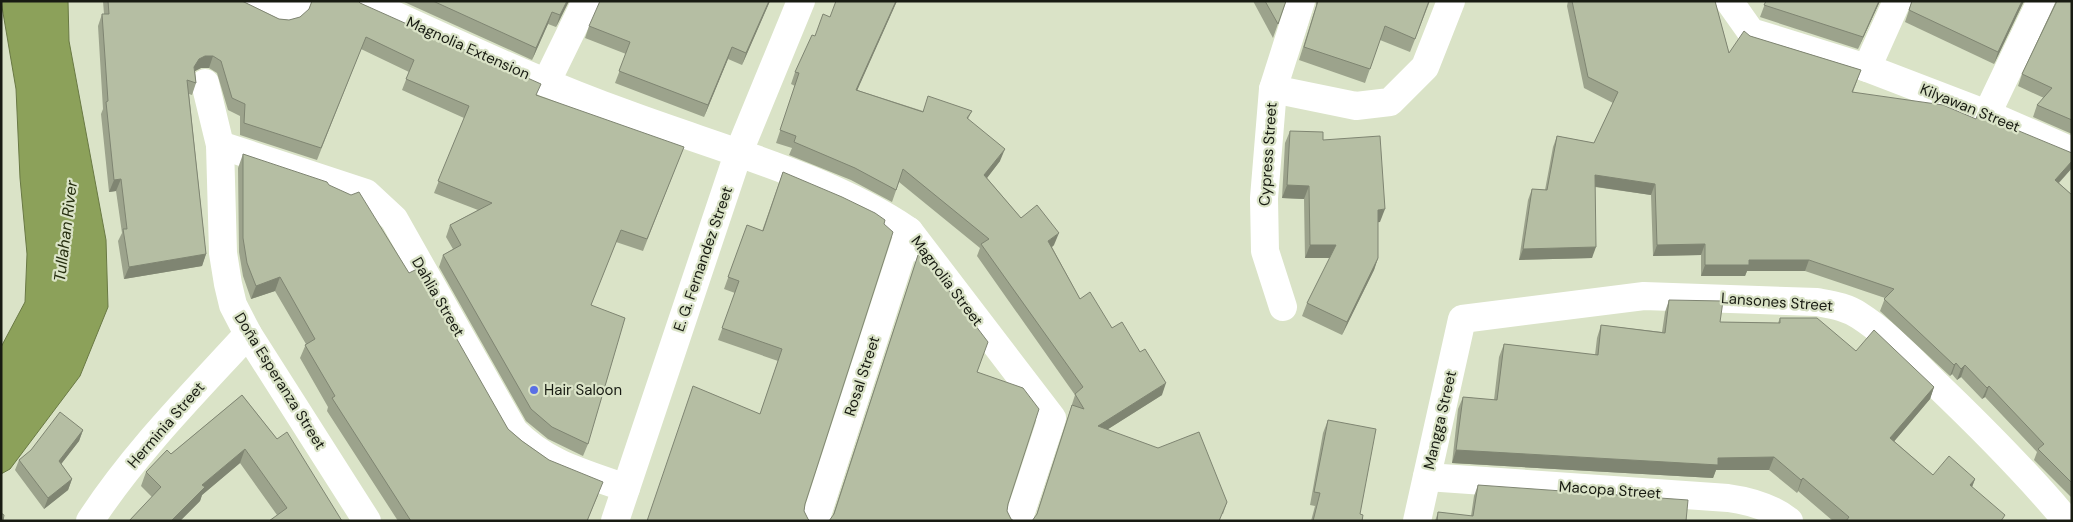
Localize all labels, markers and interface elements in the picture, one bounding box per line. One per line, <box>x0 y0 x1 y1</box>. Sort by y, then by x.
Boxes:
street label: Magnolia Extension <box>403 12 533 84</box>
street label: Kilyawan Street <box>1917 79 2023 137</box>
street label: Cypress Street <box>1254 101 1282 206</box>
water label: Tullahan River <box>49 178 82 283</box>
street label: E. G. Fernandez Street <box>669 184 737 334</box>
street label: Magnolia Street <box>906 232 988 330</box>
street label: Dahlia Street <box>407 254 469 341</box>
street label: Lansones Street <box>1720 288 1834 316</box>
street label: Doña Esperanza Street <box>230 309 330 453</box>
street label: Rosal Street <box>840 333 884 419</box>
street label: Mangga Street <box>1419 369 1461 471</box>
street label: Herminia Street <box>123 378 209 472</box>
place label: Hair Saloon <box>544 380 622 400</box>
marker: Hair Saloon <box>528 384 540 396</box>
street label: Macopa Street <box>1558 476 1662 504</box>

